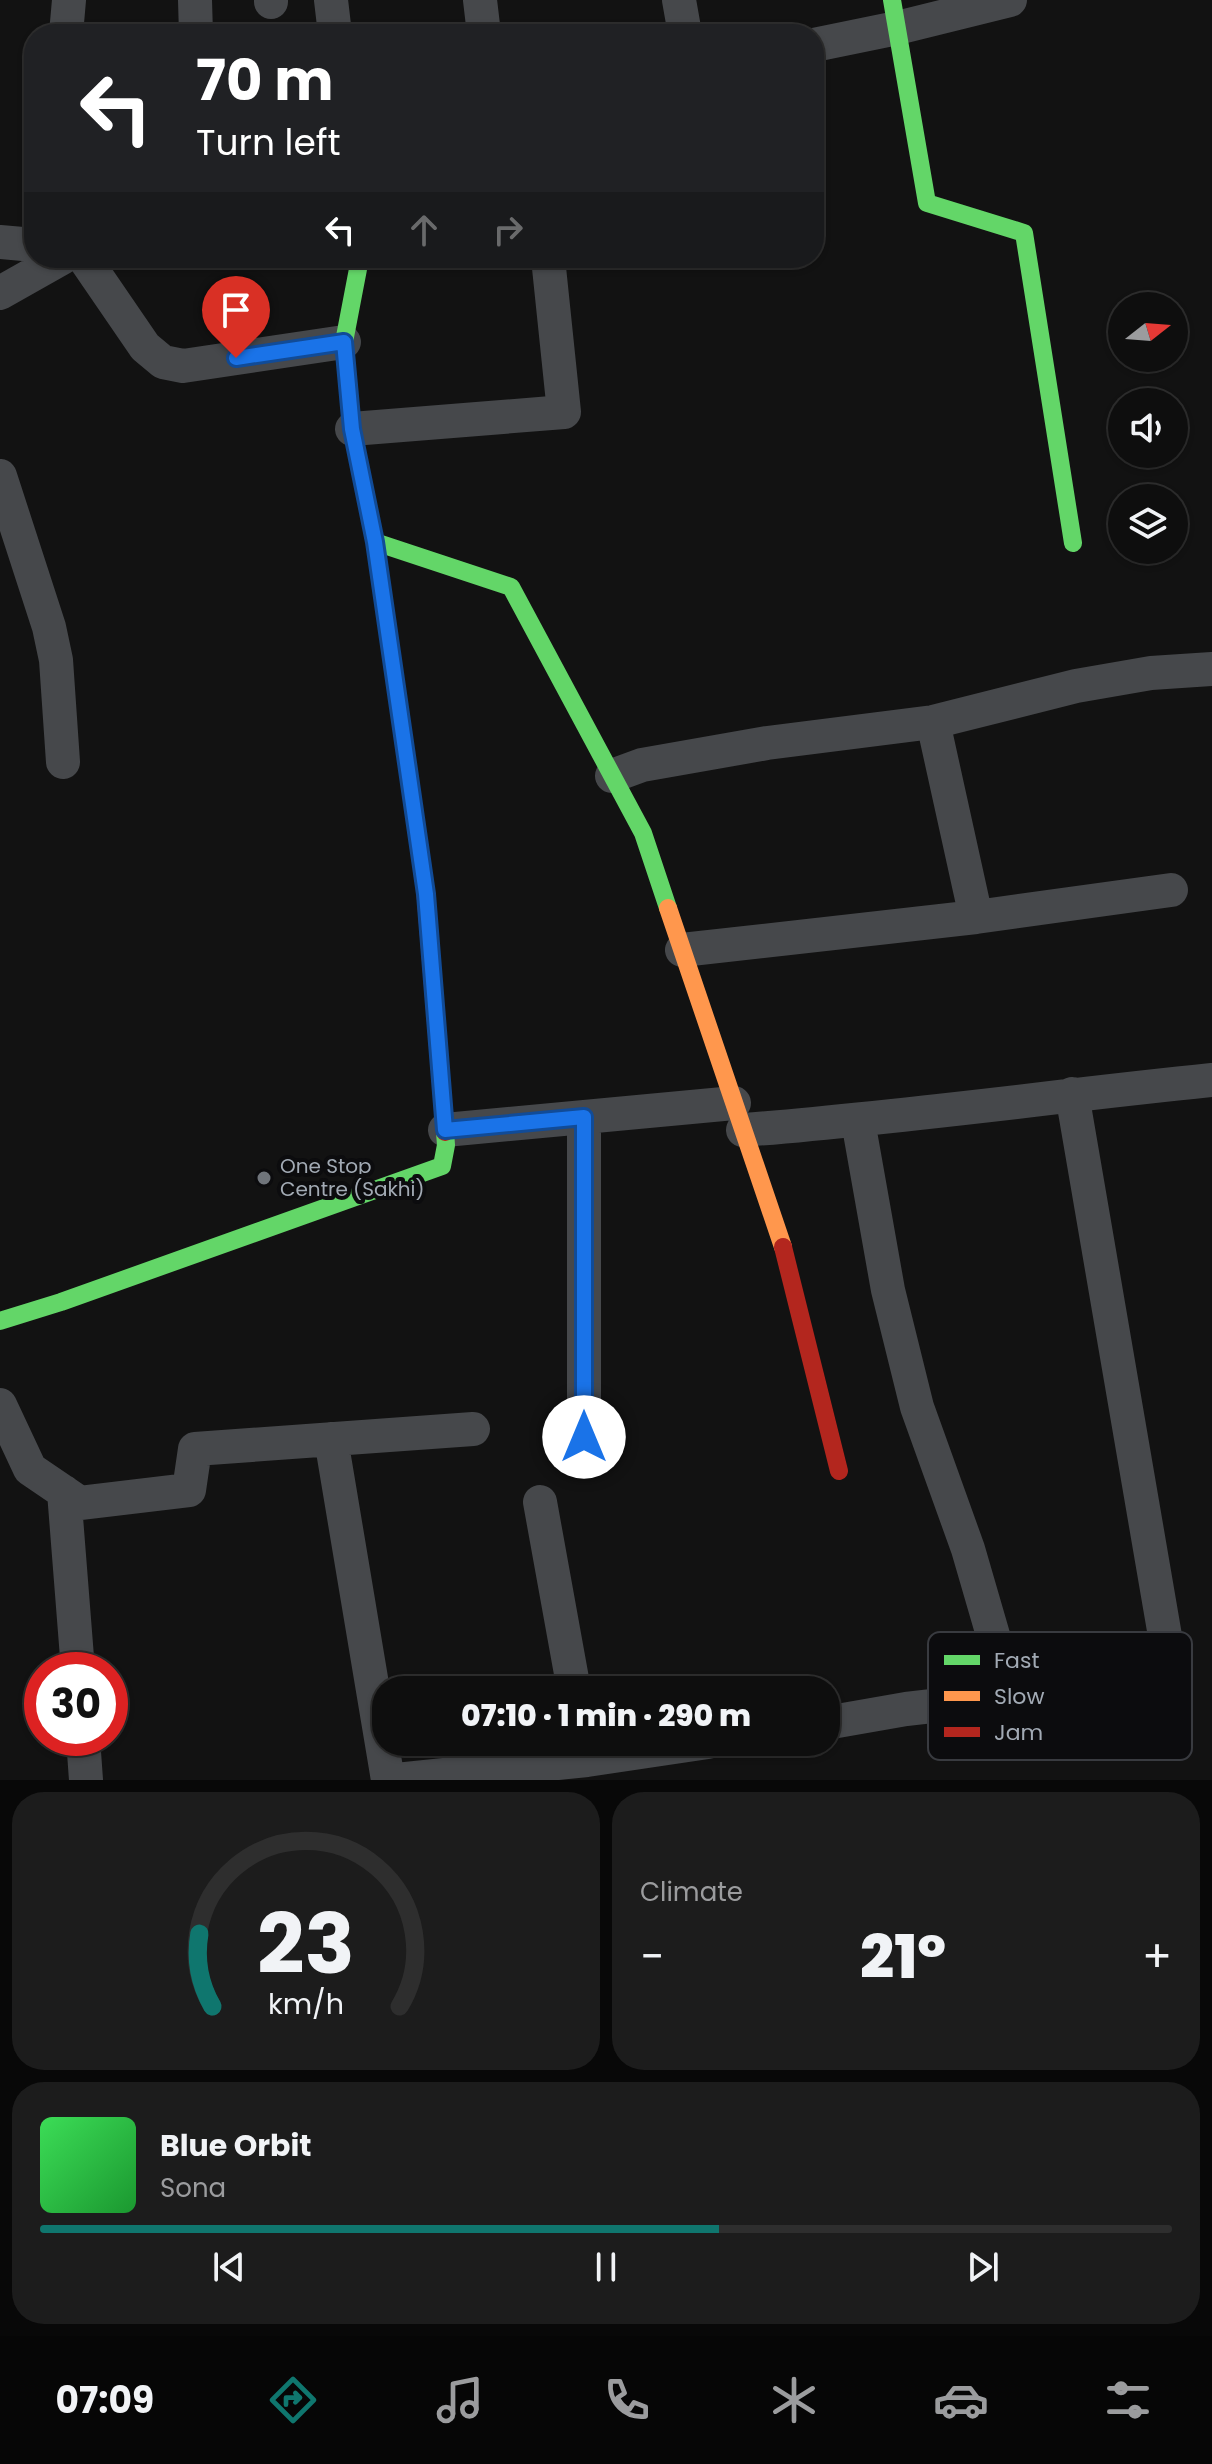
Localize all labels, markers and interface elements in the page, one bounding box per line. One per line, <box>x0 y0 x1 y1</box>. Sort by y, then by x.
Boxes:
text: 70 m <box>196 41 334 120</box>
icon: left <box>64 56 168 160</box>
text: Turn left <box>196 117 341 168</box>
icon: left <box>318 208 362 252</box>
icon: ahead <box>402 208 446 252</box>
icon: right <box>486 208 530 252</box>
pin <box>202 276 270 358</box>
icon: arrive <box>214 288 258 332</box>
north arrow <box>1108 292 1188 372</box>
map controls <box>1108 292 1188 564</box>
button: sound <box>1108 388 1188 468</box>
button: layers <box>1108 484 1188 564</box>
place label: One Stop Centre (Sakhi) <box>280 1152 425 1203</box>
marker: One Stop Centre (Sakhi) <box>255 1169 273 1187</box>
position arrow <box>542 1395 626 1479</box>
legend <box>928 1632 1192 1760</box>
text: Fast <box>994 1645 1039 1676</box>
speed limit sign: 30 <box>24 1652 128 1756</box>
text: Slow <box>994 1681 1044 1712</box>
text: 07:10 · 1 min · 290 m <box>461 1694 751 1737</box>
text: Jam <box>994 1717 1043 1748</box>
text: Climate <box>640 1874 743 1910</box>
text: 23 <box>257 1886 355 2002</box>
text: 21° <box>860 1915 946 1999</box>
text: − <box>640 1926 664 1987</box>
text: + <box>1142 1926 1172 1987</box>
text: km/h <box>268 1984 344 2024</box>
text: Blue Orbit <box>160 2124 312 2167</box>
text: Sona <box>160 2170 226 2206</box>
icon: previous <box>207 2245 251 2289</box>
icon: pause <box>584 2245 628 2289</box>
icon: next <box>961 2245 1005 2289</box>
icon: directions <box>265 2372 321 2428</box>
icon: music <box>432 2372 488 2428</box>
icon: phone <box>599 2372 655 2428</box>
icon: climate <box>766 2372 822 2428</box>
icon: car <box>933 2372 989 2428</box>
icon: filters <box>1100 2372 1156 2428</box>
text: 07:09 <box>56 2375 154 2426</box>

